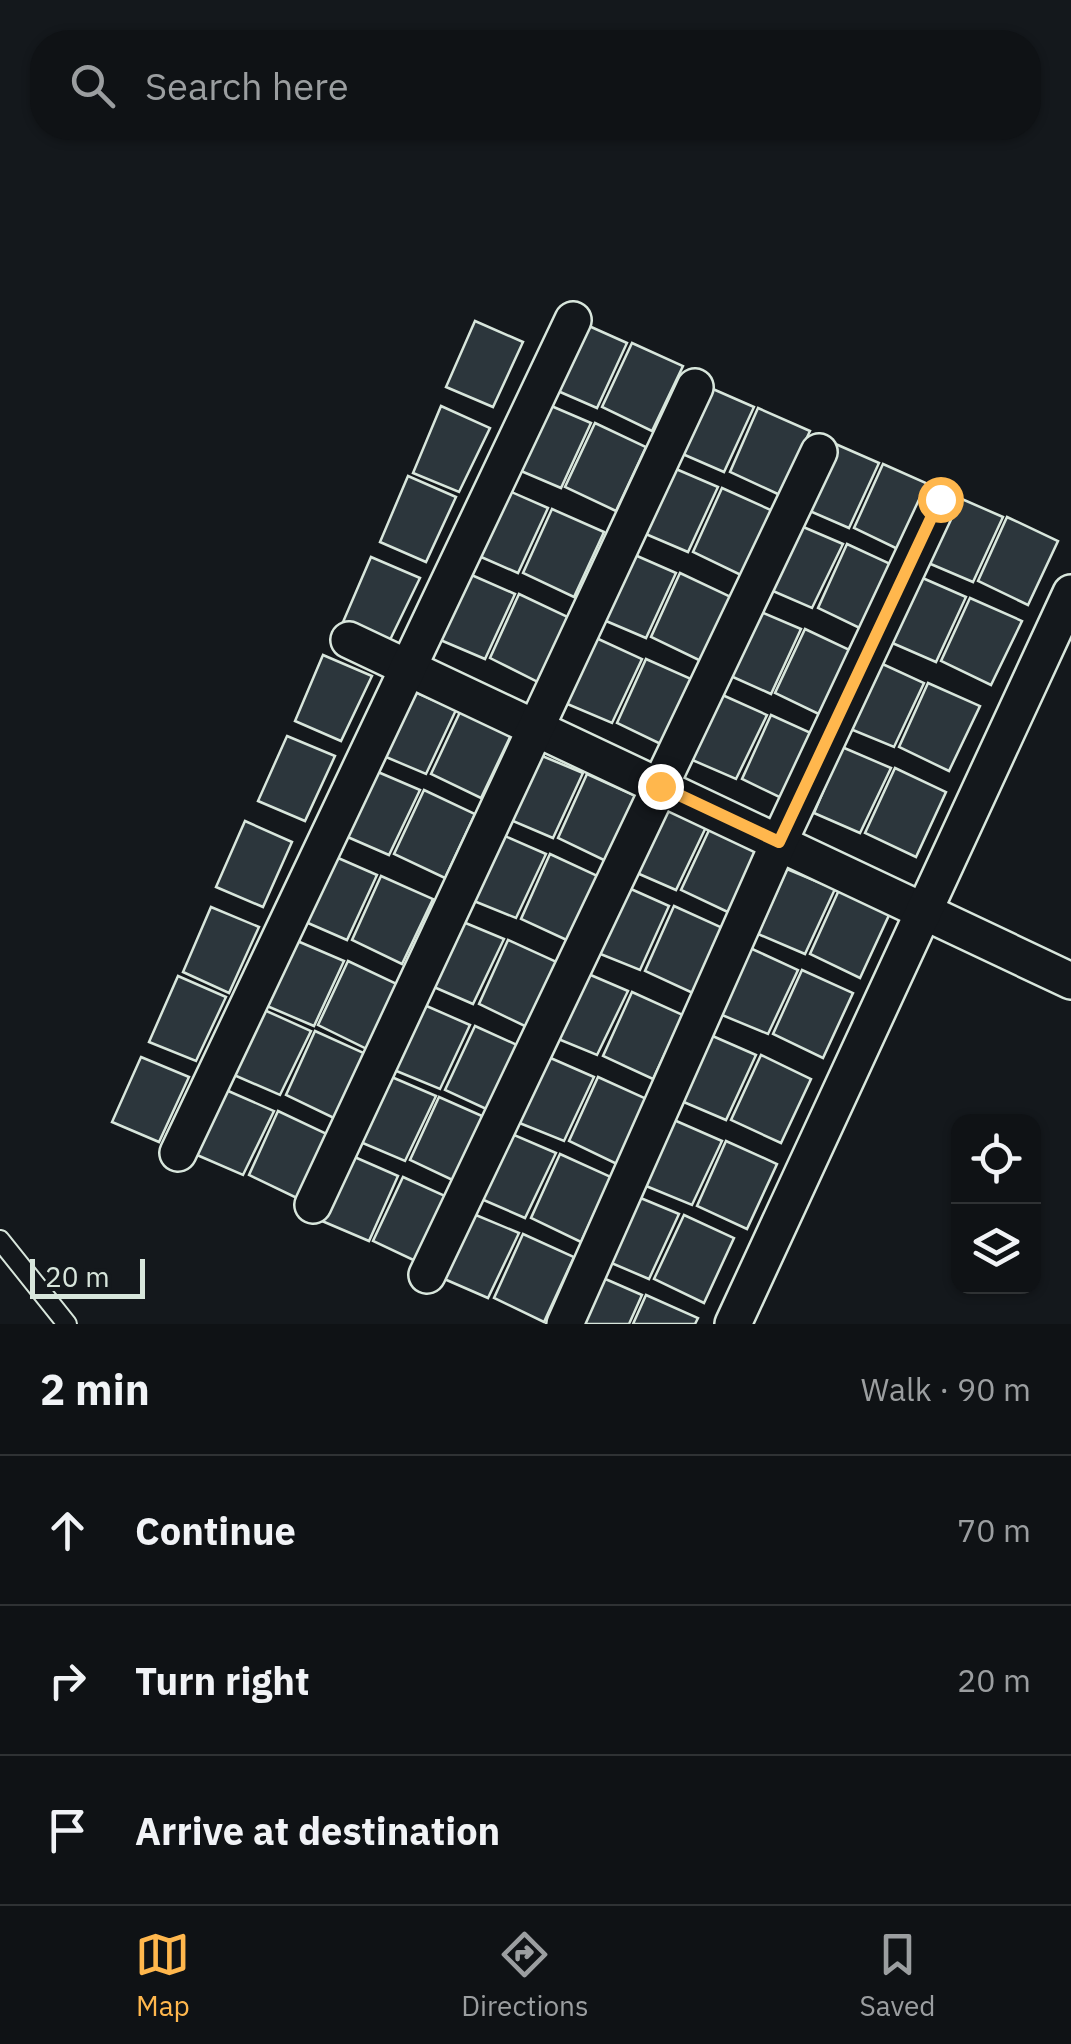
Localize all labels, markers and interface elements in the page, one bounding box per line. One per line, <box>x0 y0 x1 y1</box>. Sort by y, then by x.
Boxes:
search box <box>30 30 1041 140</box>
icon: search <box>65 58 120 113</box>
text: Search here <box>145 61 349 110</box>
route start <box>918 477 964 523</box>
route end <box>638 764 684 810</box>
map controls <box>951 1114 1041 1294</box>
button: locate <box>951 1114 1041 1204</box>
button: layers <box>951 1204 1041 1294</box>
scale bar <box>30 1254 145 1298</box>
text: 20 m <box>45 1258 110 1295</box>
text: 2 min <box>40 1362 150 1417</box>
text: Walk · 90 m <box>861 1368 1031 1410</box>
icon: ahead <box>40 1503 95 1558</box>
text: Continue <box>135 1506 296 1555</box>
text: 70 m <box>957 1509 1031 1551</box>
icon: right <box>40 1653 95 1708</box>
text: Turn right <box>135 1656 310 1705</box>
text: 20 m <box>957 1659 1031 1701</box>
icon: arrive <box>40 1803 95 1858</box>
text: Arrive at destination <box>135 1806 500 1855</box>
tab: Map <box>135 1927 190 2024</box>
tab: Directions <box>461 1927 589 2024</box>
tab: Saved <box>859 1927 936 2024</box>

